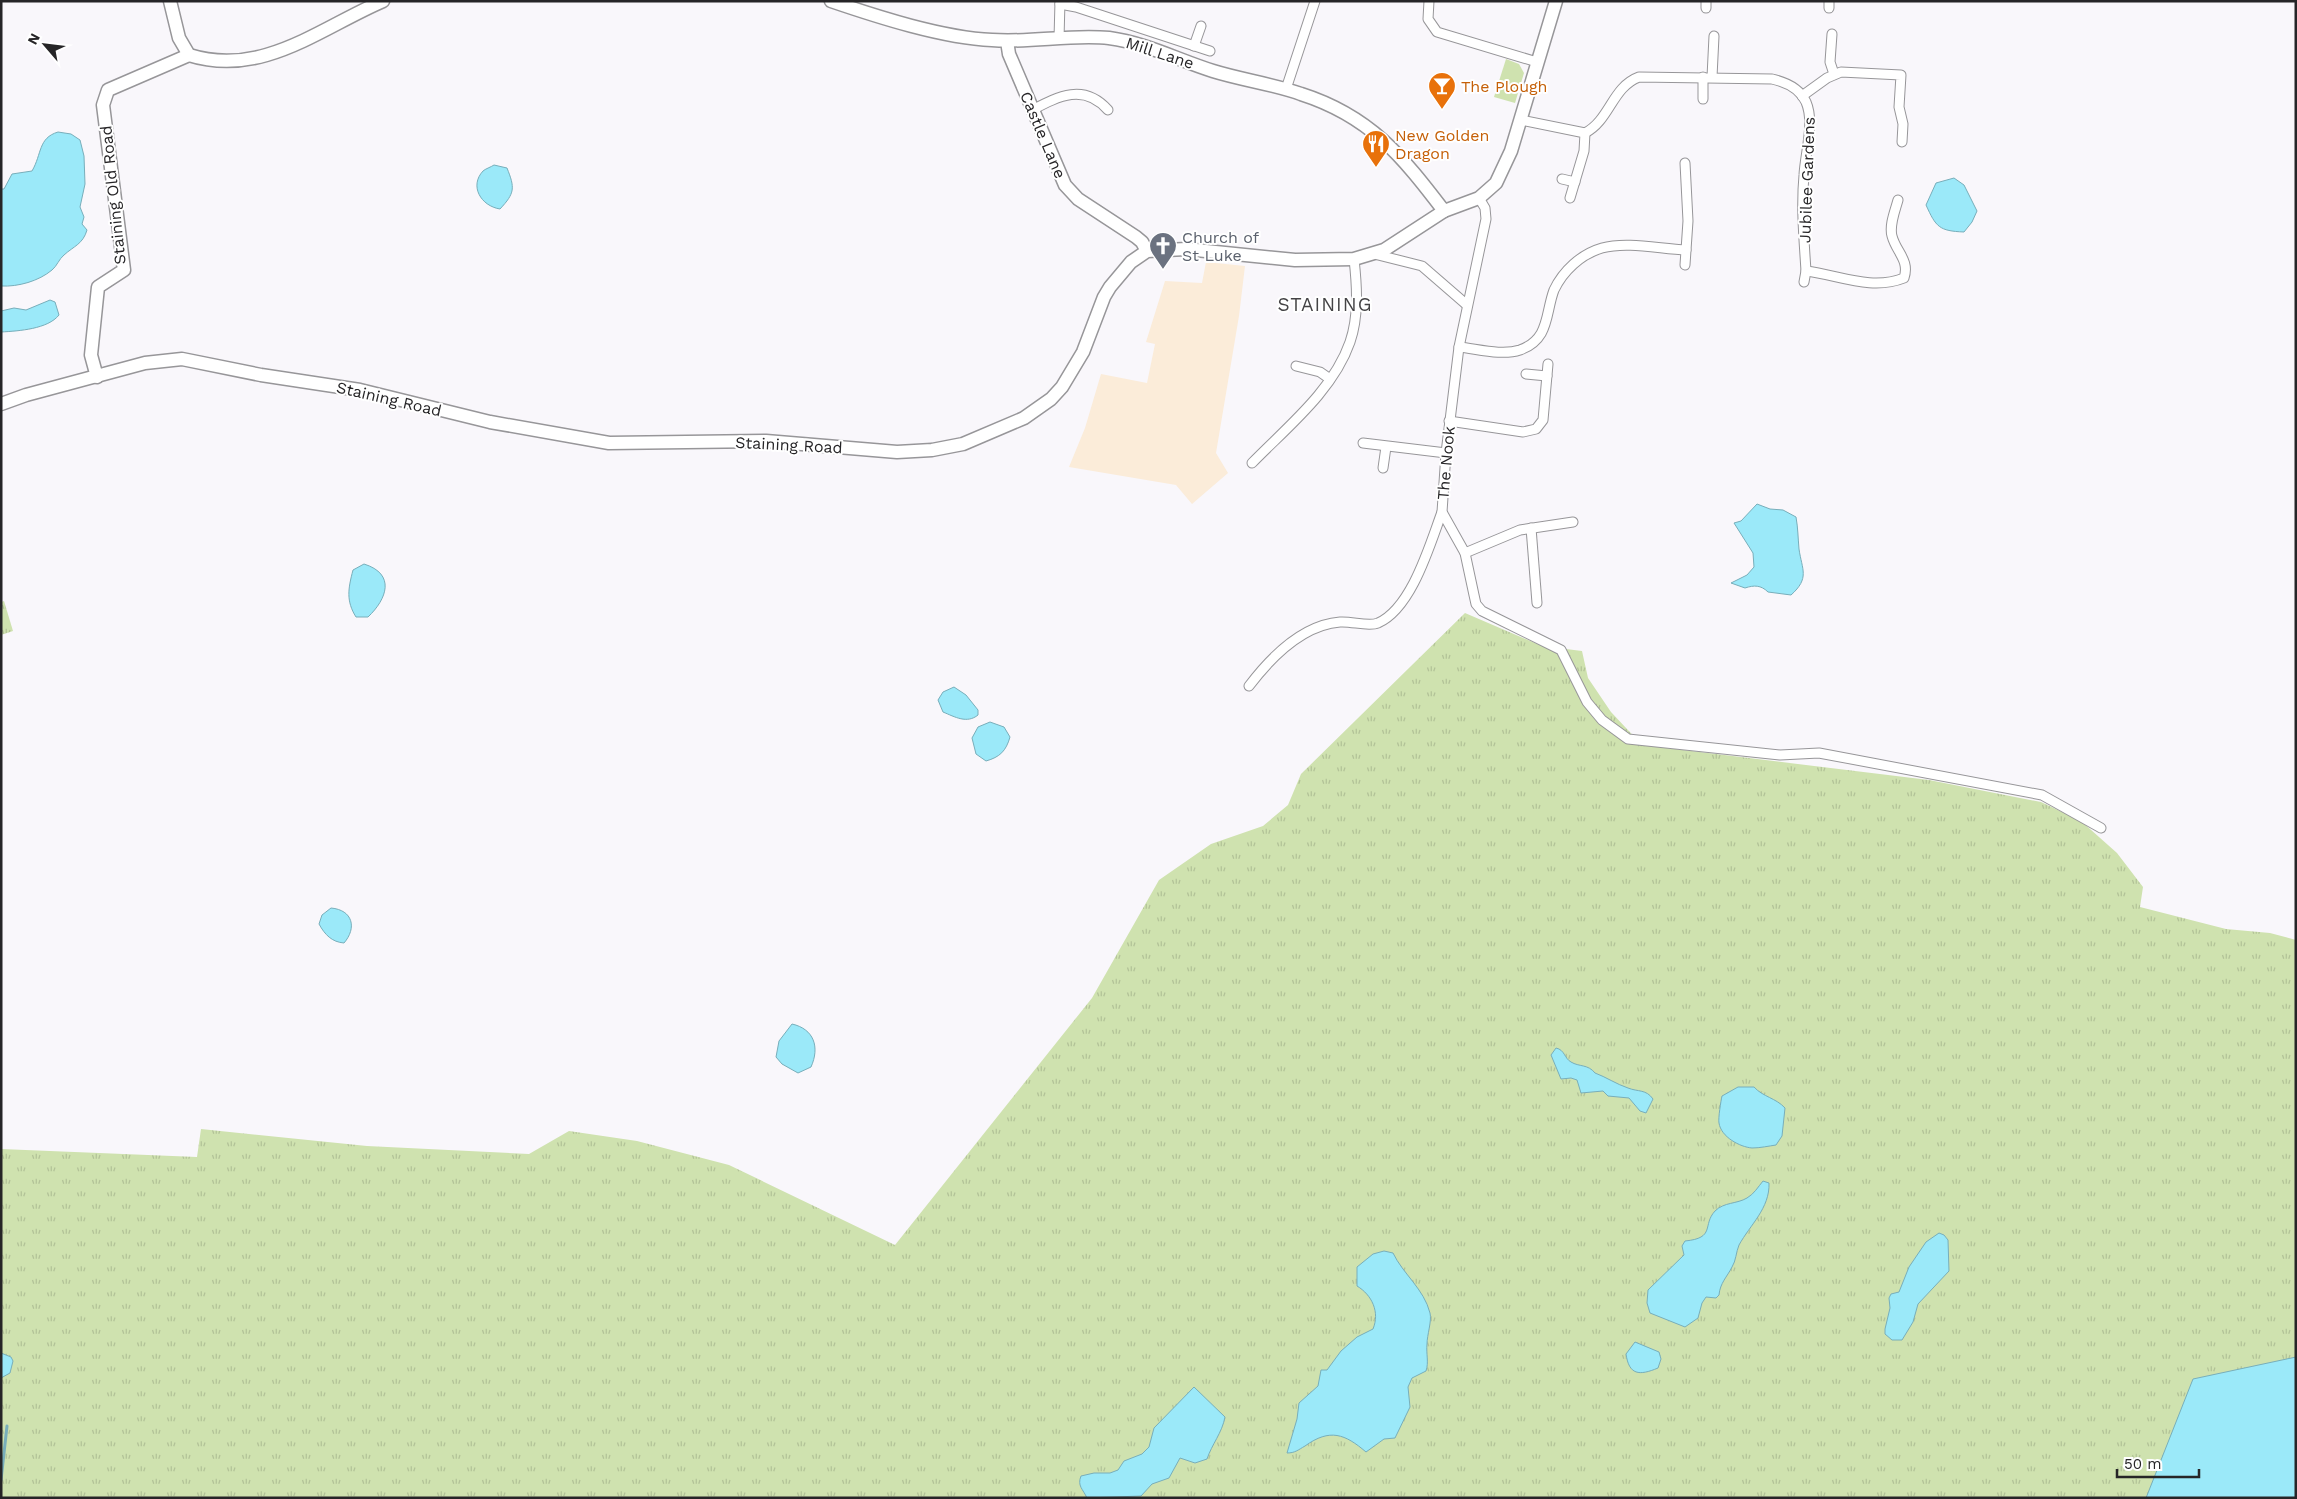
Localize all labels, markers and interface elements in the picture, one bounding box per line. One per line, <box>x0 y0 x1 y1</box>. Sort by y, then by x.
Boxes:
north arrow <box>20 20 70 70</box>
text: N <box>24 31 43 47</box>
street label: Mill Lane <box>1124 33 1196 73</box>
bar icon: The Plough <box>1427 71 1457 110</box>
place label: The Plough <box>1461 77 1547 96</box>
street label: Castle Lane <box>1016 89 1070 181</box>
street label: Jubilee Gardens <box>1795 117 1819 243</box>
street label: Staining Old Road <box>96 125 130 265</box>
place label: New Golden Dragon <box>1395 126 1489 163</box>
restaurant icon: New Golden Dragon <box>1361 129 1391 168</box>
place label: Church of St Luke <box>1182 228 1260 265</box>
church icon: Church of St Luke <box>1148 231 1178 270</box>
district label: STAINING <box>1278 293 1372 316</box>
street label: Staining Road <box>335 378 443 420</box>
street label: The Nook <box>1433 425 1459 501</box>
street label: Staining Road <box>735 433 843 457</box>
scale bar <box>2117 1446 2200 1478</box>
text: 50 m <box>2124 1455 2161 1473</box>

